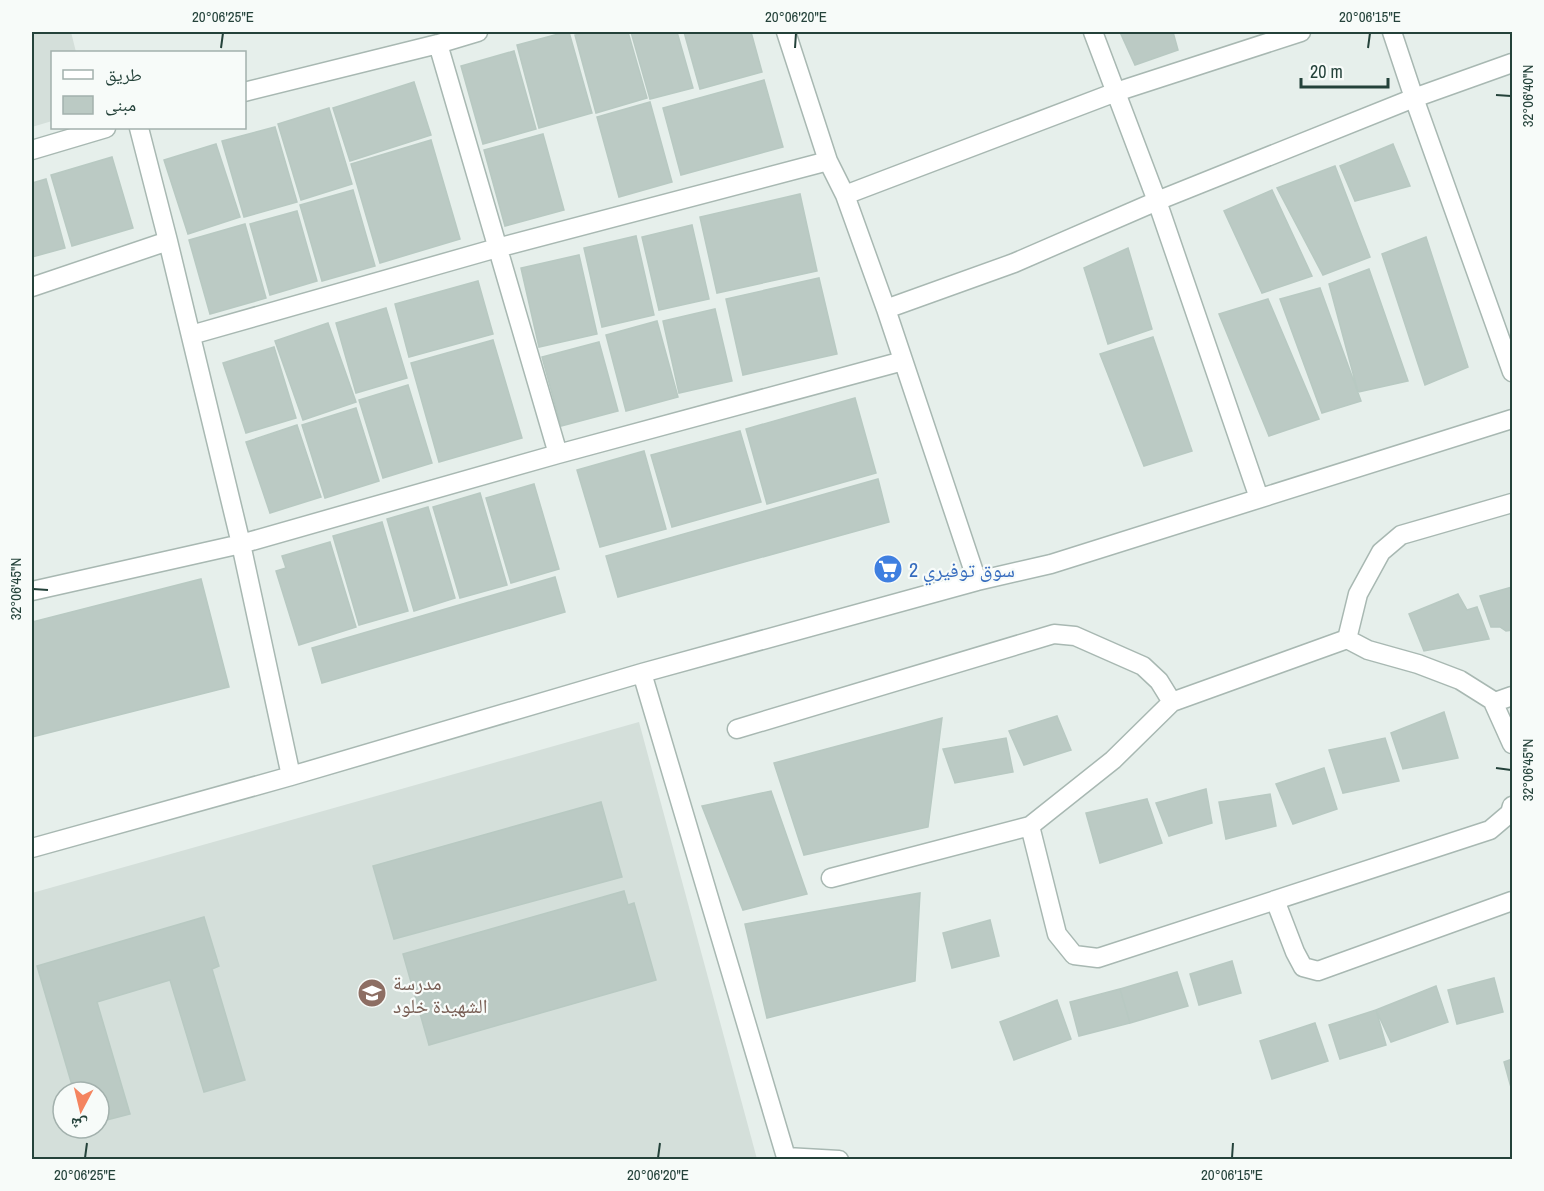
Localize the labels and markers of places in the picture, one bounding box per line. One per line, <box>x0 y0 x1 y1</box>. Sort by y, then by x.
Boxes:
supermarket icon: سوق توفيري 2 <box>872 553 904 585</box>
place label: سوق توفيري 2 <box>909 556 1015 586</box>
place label: مدرسة الشهيدة خلود <box>393 969 488 1019</box>
school or university icon: مدرسة الشهيدة خلود <box>356 977 388 1009</box>

